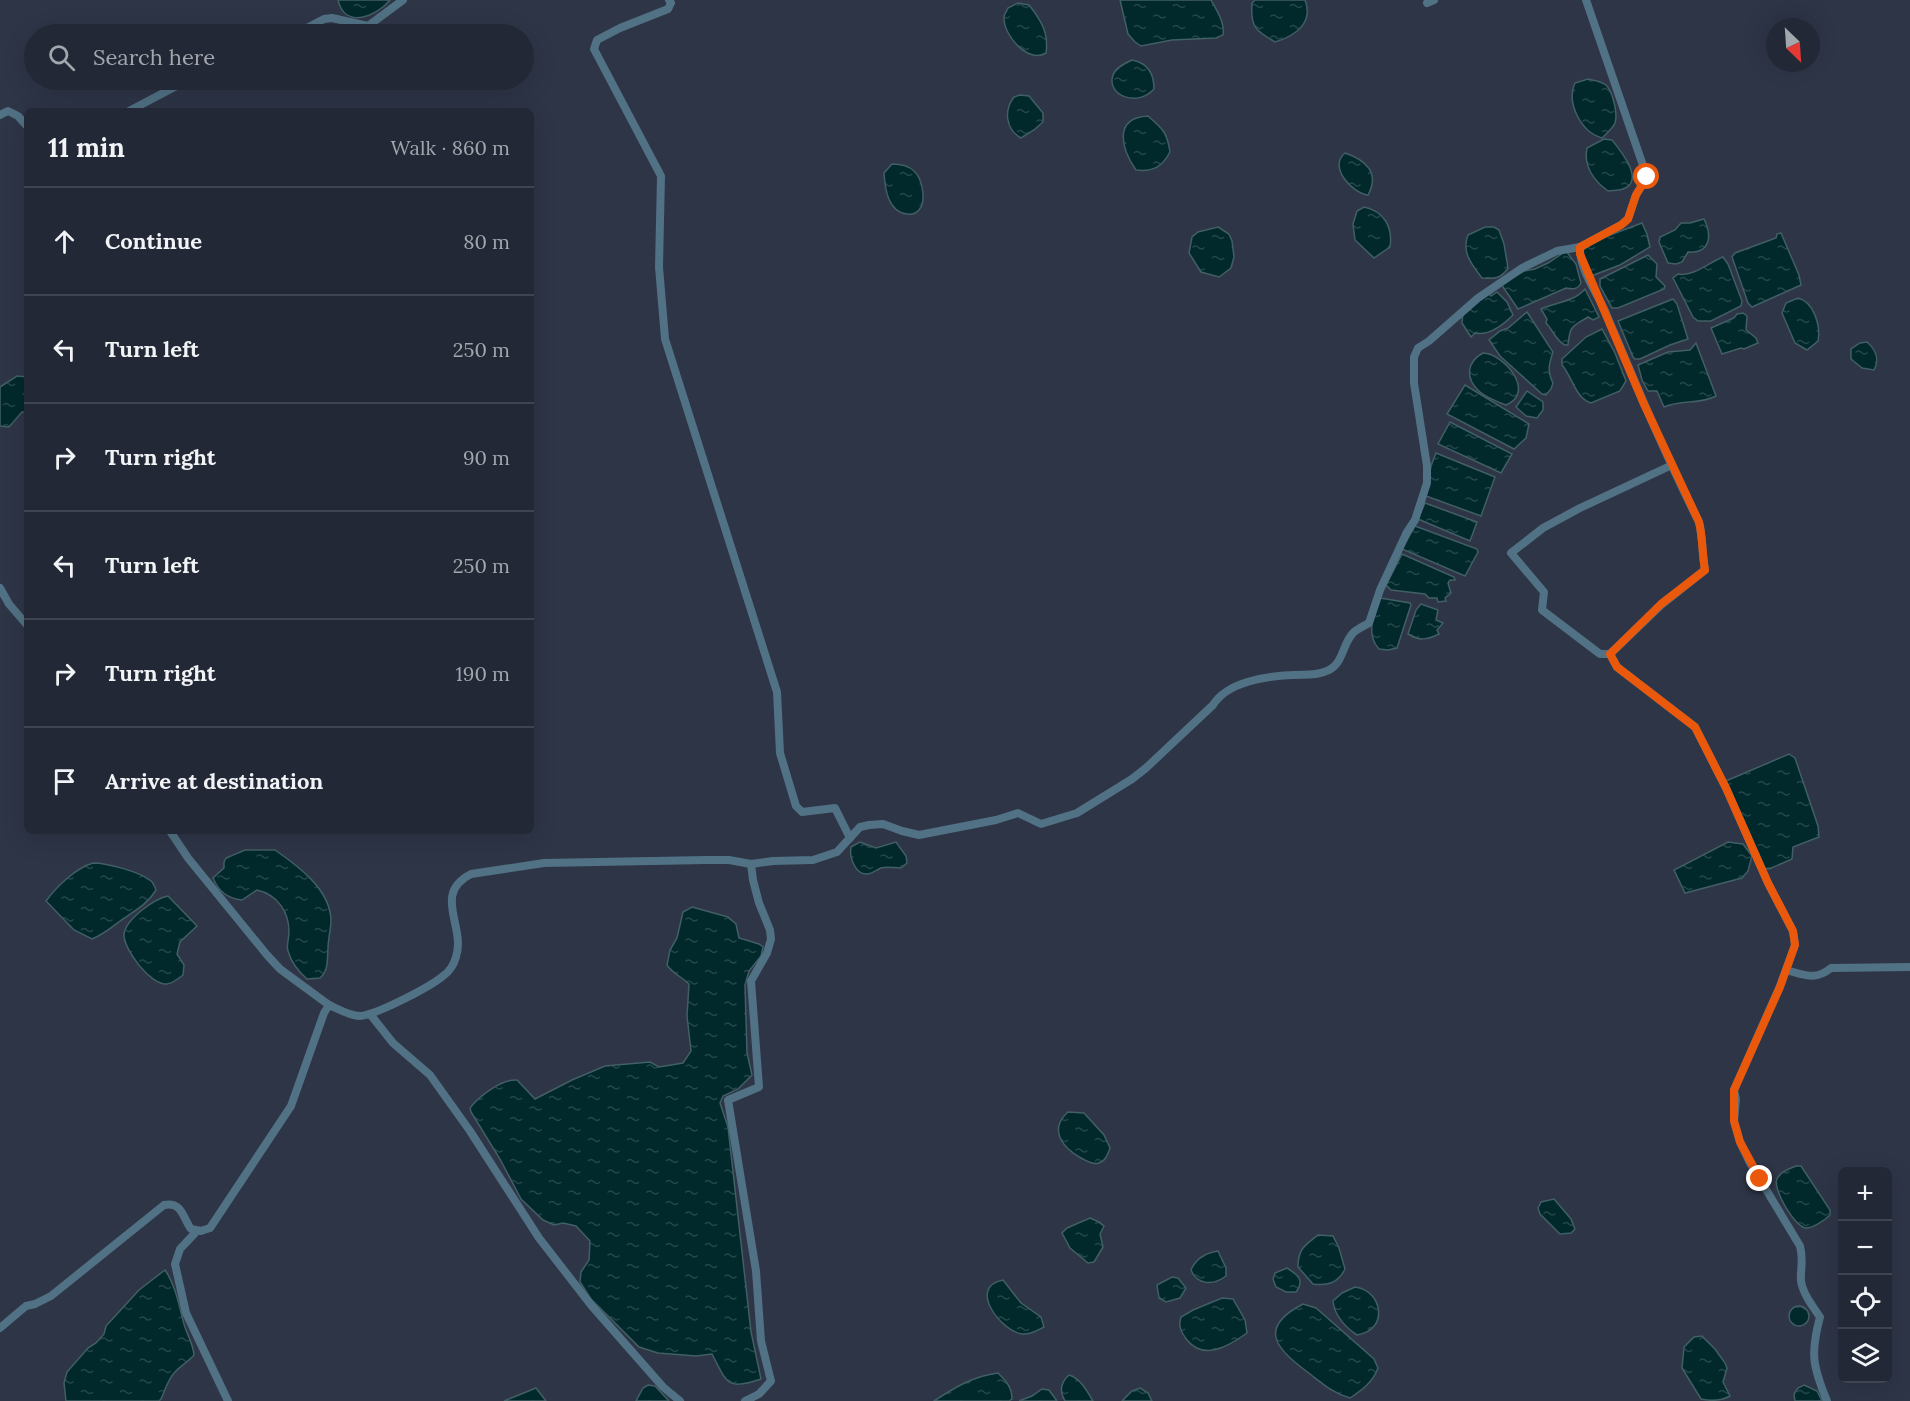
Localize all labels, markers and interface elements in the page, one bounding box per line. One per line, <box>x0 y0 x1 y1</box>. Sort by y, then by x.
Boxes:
north arrow <box>1766 18 1820 72</box>
search box <box>24 24 534 90</box>
icon: search <box>45 41 78 74</box>
text: Search here <box>93 43 215 71</box>
text: 11 min <box>48 131 125 164</box>
text: Walk · 860 m <box>391 135 510 160</box>
route start <box>1633 163 1659 189</box>
icon: ahead <box>48 225 81 258</box>
text: Continue <box>105 227 202 255</box>
text: 80 m <box>463 229 510 254</box>
icon: left <box>48 333 81 366</box>
text: Turn left <box>105 335 199 363</box>
text: 250 m <box>453 337 510 362</box>
icon: right <box>48 441 81 474</box>
text: Turn right <box>105 443 216 471</box>
text: 90 m <box>463 445 510 470</box>
icon: left <box>48 549 81 582</box>
text: Turn left <box>105 551 199 579</box>
text: 250 m <box>453 553 510 578</box>
icon: right <box>48 657 81 690</box>
text: Turn right <box>105 659 216 687</box>
text: 190 m <box>456 661 510 686</box>
icon: arrive <box>48 765 81 798</box>
text: Arrive at destination <box>105 767 323 795</box>
route end <box>1746 1165 1772 1191</box>
map controls <box>1838 1167 1892 1383</box>
button: + <box>1838 1167 1892 1221</box>
button: − <box>1838 1221 1892 1275</box>
button: locate <box>1838 1275 1892 1329</box>
button: layers <box>1838 1329 1892 1383</box>

